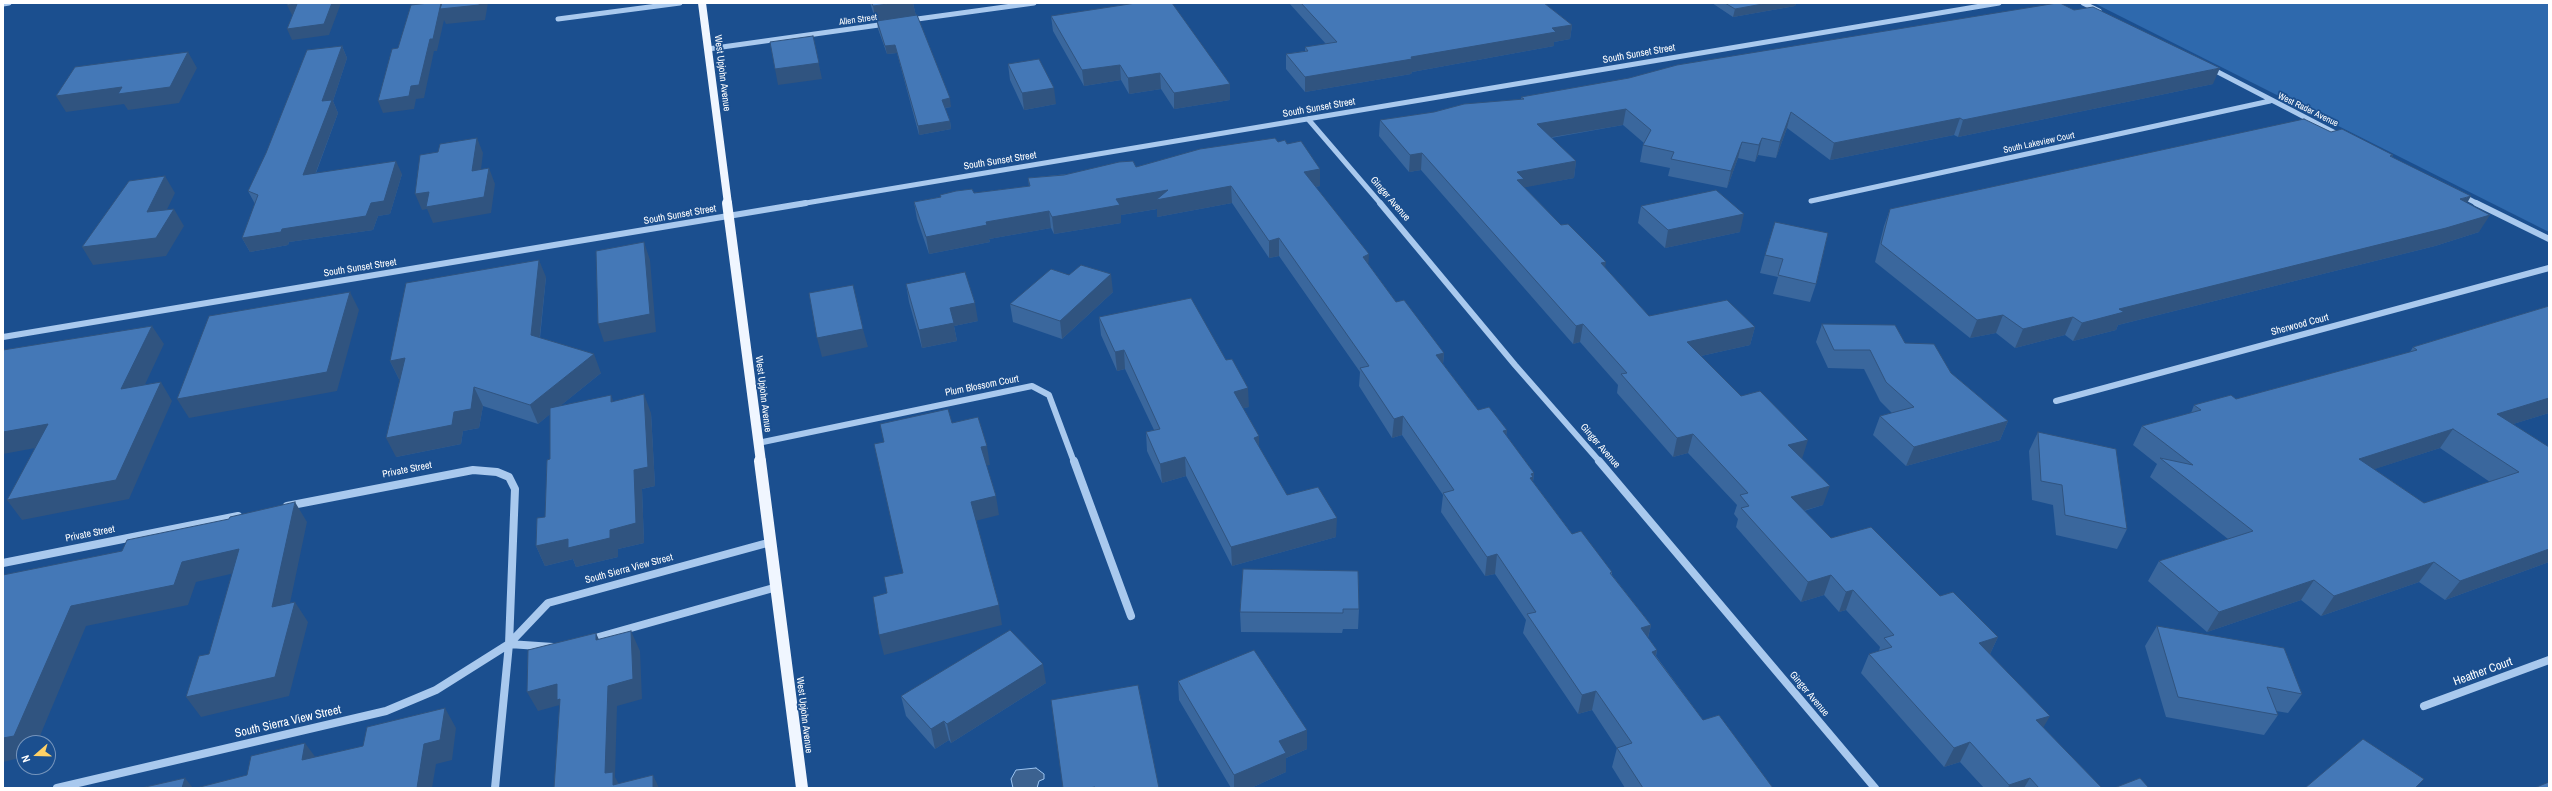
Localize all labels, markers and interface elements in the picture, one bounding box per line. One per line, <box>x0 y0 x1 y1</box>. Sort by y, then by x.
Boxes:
street label: Allen Street <box>838 12 878 28</box>
street label: West Upjohn Avenue <box>711 34 733 112</box>
street label: South Sunset Street <box>1602 42 1676 66</box>
street label: West Rader Avenue <box>2276 91 2340 129</box>
street label: South Sunset Street <box>1282 96 1356 120</box>
street label: South Lakeview Court <box>2002 130 2076 156</box>
street label: South Sunset Street <box>963 149 1037 173</box>
street label: Ginger Avenue <box>1367 174 1413 224</box>
street label: South Sunset Street <box>643 203 717 227</box>
street label: South Sunset Street <box>323 256 397 280</box>
street label: Sherwood Court <box>2270 312 2330 338</box>
street label: West Upjohn Avenue <box>752 355 774 433</box>
street label: Plum Blossom Court <box>944 373 1020 399</box>
street label: Ginger Avenue <box>1577 421 1623 471</box>
street label: Private Street <box>381 459 433 481</box>
street label: Private Street <box>64 523 116 545</box>
street label: South Sierra View Street <box>584 551 674 587</box>
street label: Heather Court <box>2452 655 2514 689</box>
street label: Ginger Avenue <box>1787 669 1831 719</box>
street label: West Upjohn Avenue <box>793 676 815 754</box>
street label: South Sierra View Street <box>233 703 343 741</box>
north arrow <box>16 735 56 775</box>
text: N <box>18 753 33 764</box>

